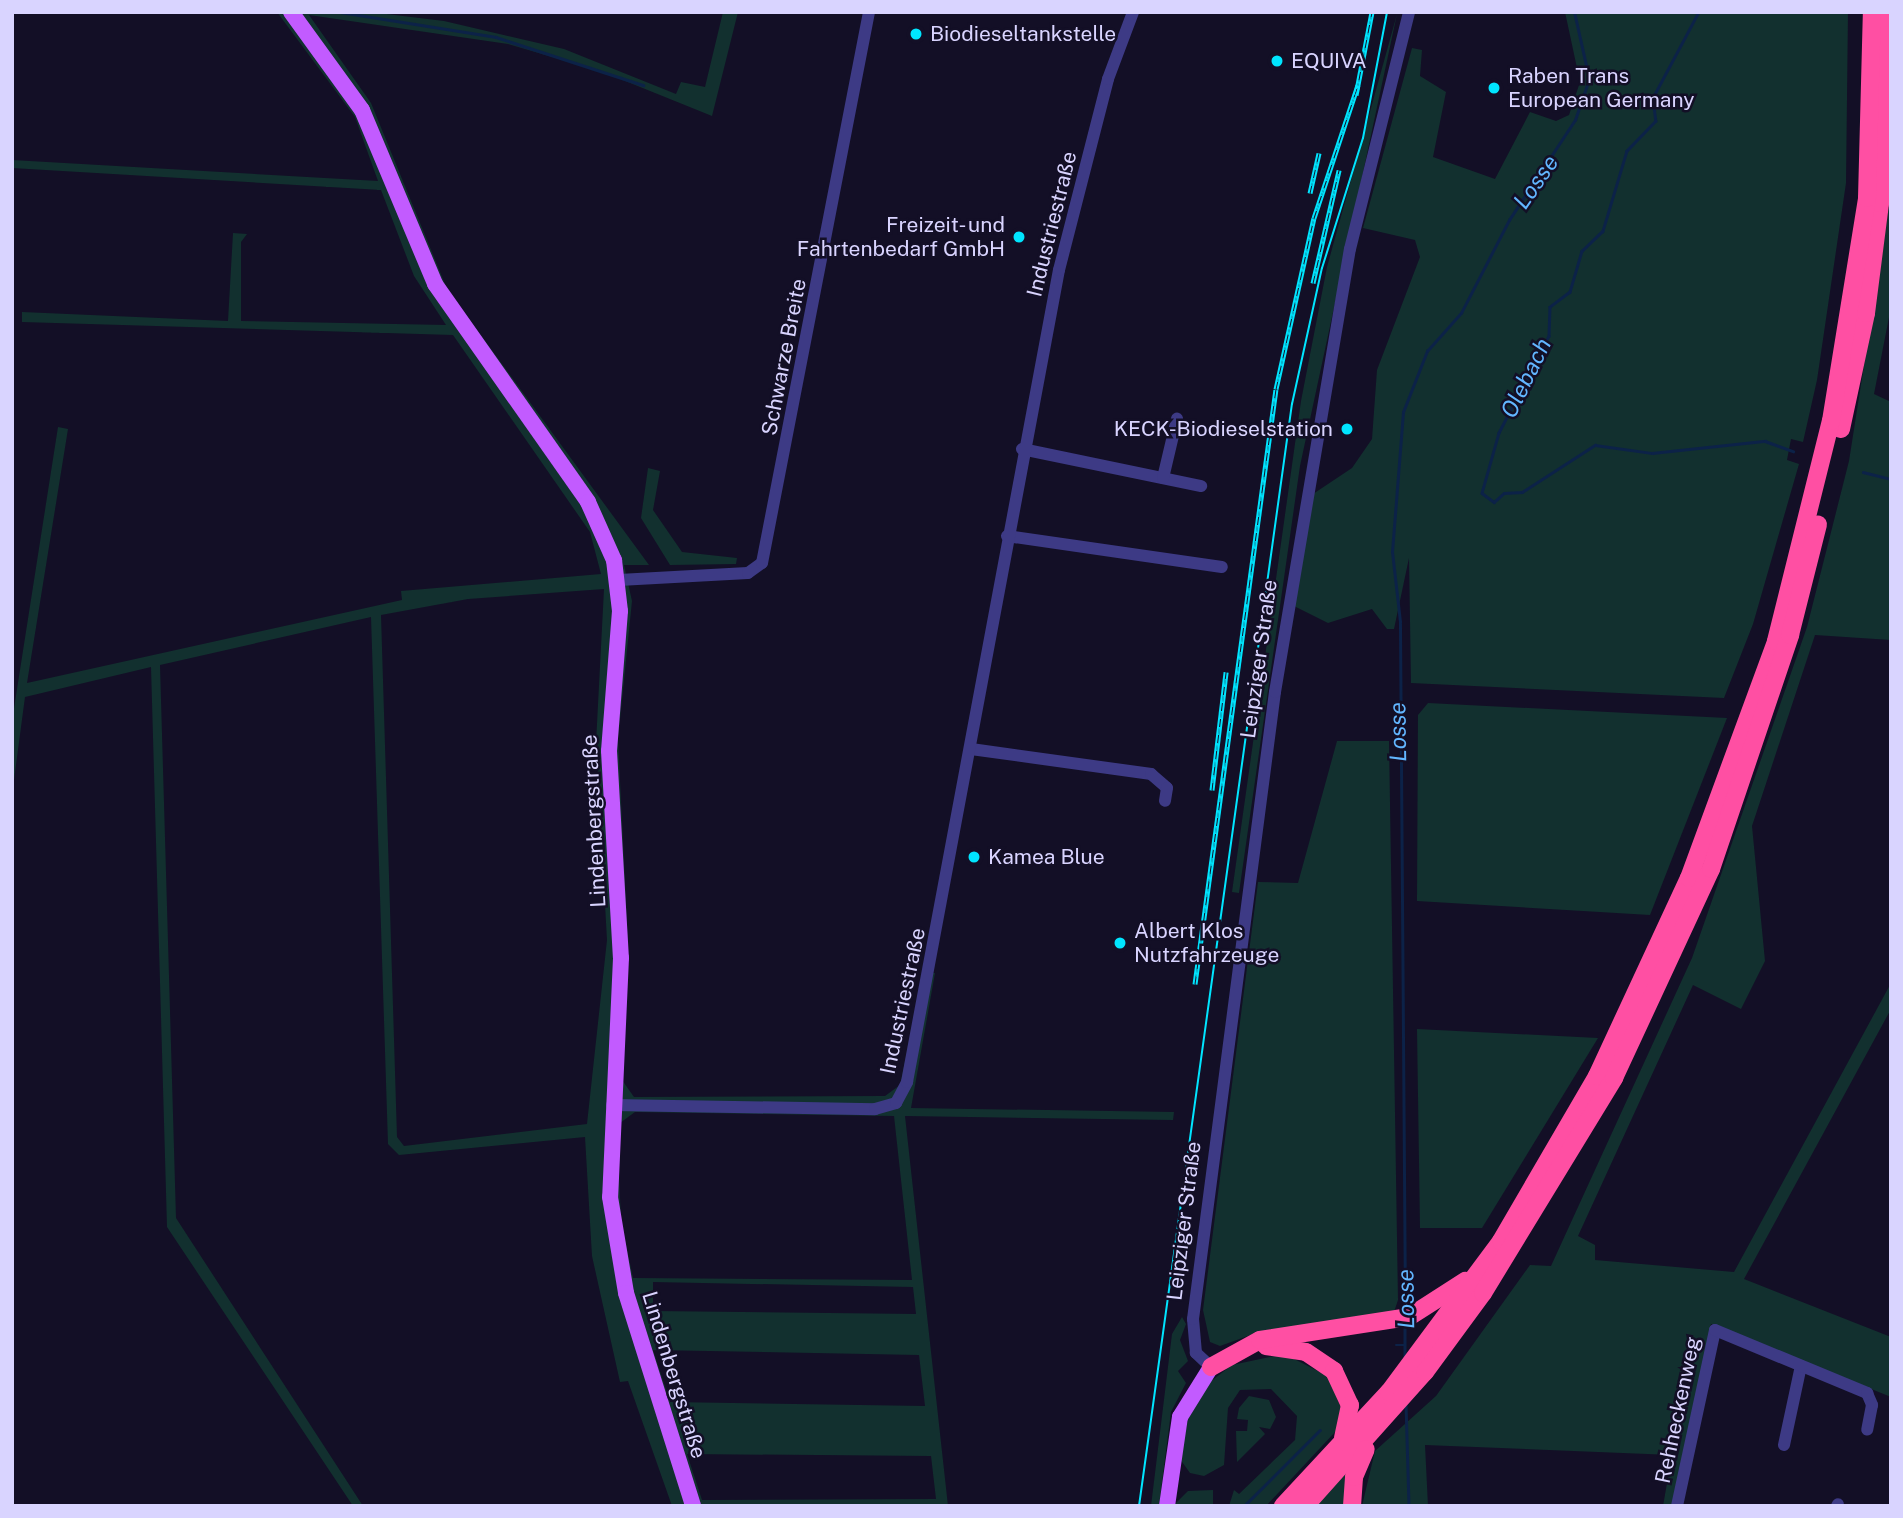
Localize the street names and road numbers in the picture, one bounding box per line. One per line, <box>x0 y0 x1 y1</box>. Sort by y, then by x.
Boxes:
street label: Industriestraße <box>1022 149 1082 299</box>
street label: Schwarze Breite <box>756 276 812 438</box>
street label: Leipziger Straße <box>1235 578 1283 740</box>
street label: Lindenbergstraße <box>577 734 611 908</box>
street label: Industriestraße <box>875 926 931 1076</box>
street label: Leipziger Straße <box>1162 1140 1206 1302</box>
street label: Lindenbergstraße <box>637 1288 711 1462</box>
street label: Rehheckenweg <box>1650 1334 1706 1486</box>

